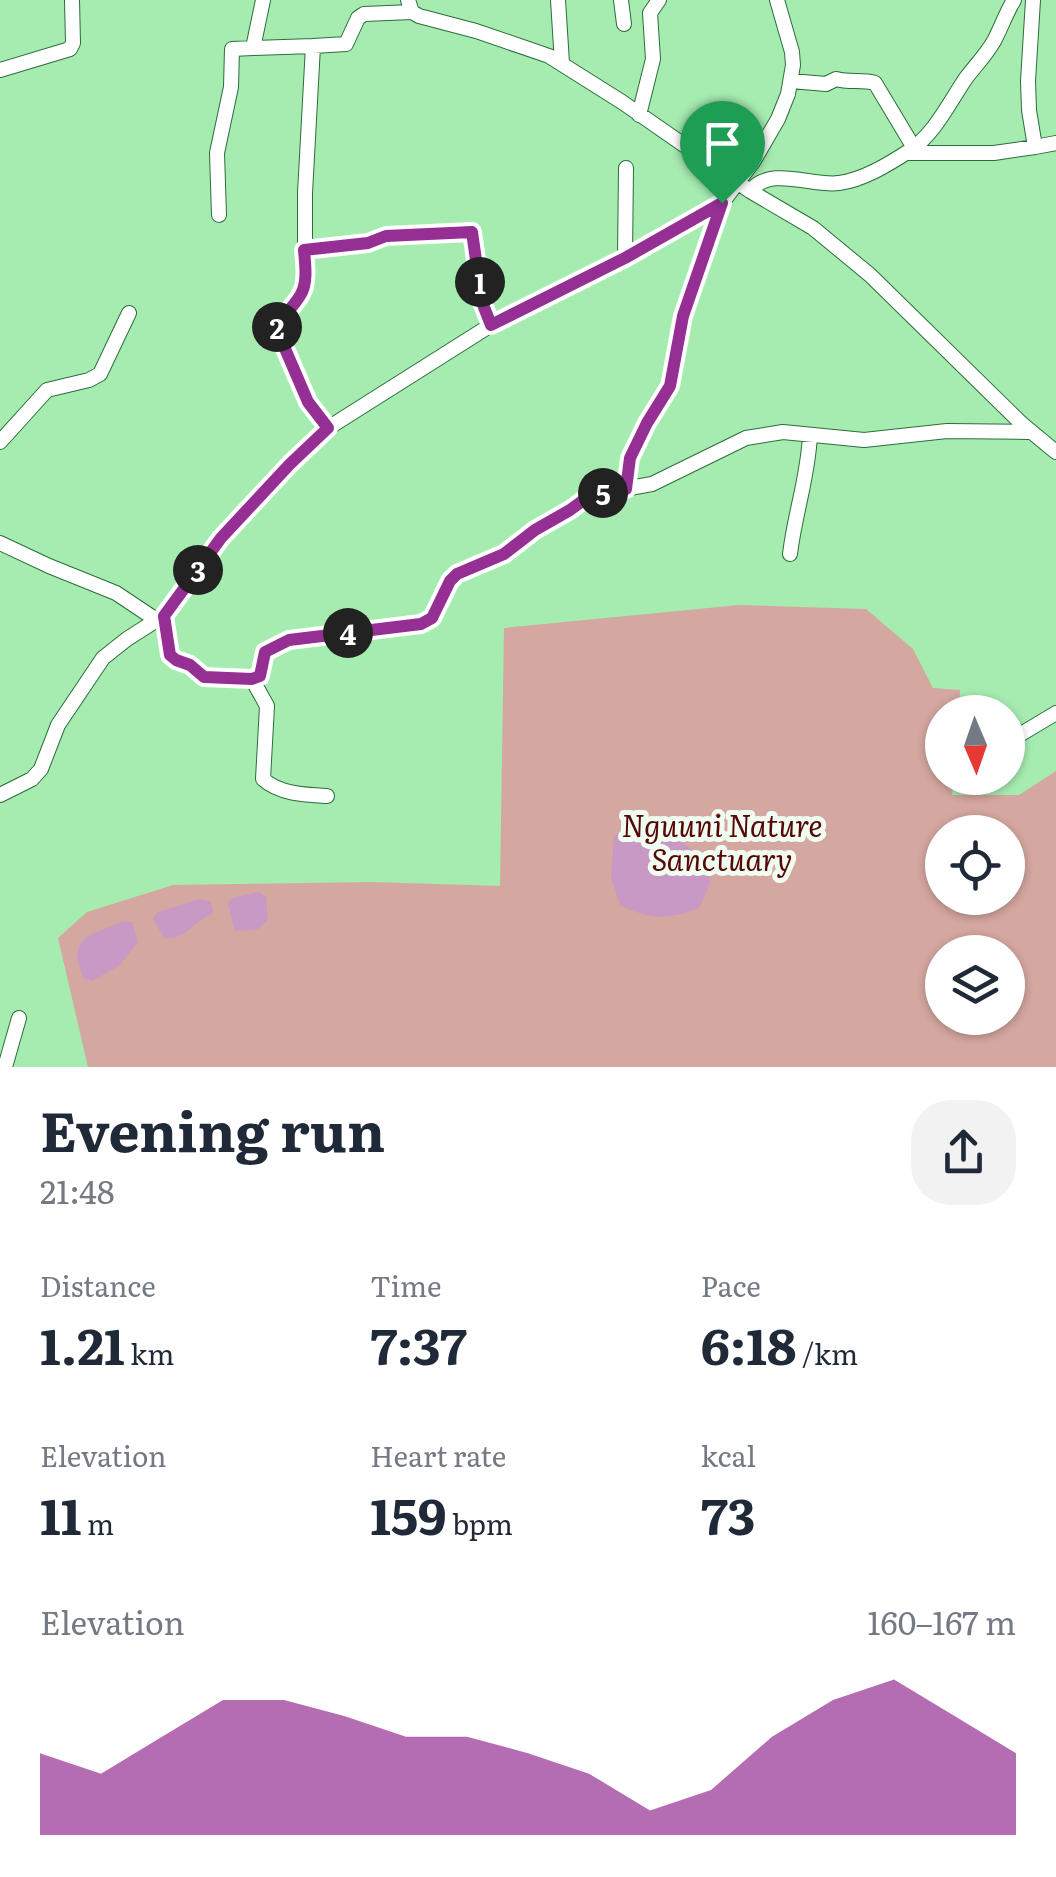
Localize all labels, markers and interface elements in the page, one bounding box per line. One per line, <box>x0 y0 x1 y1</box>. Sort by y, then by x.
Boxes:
pin <box>680 101 765 204</box>
icon: arrive <box>695 116 750 171</box>
pin: 1 <box>455 257 505 307</box>
text: 1 <box>474 261 486 303</box>
pin: 2 <box>252 302 302 352</box>
text: 2 <box>269 306 285 348</box>
pin: 5 <box>578 468 628 518</box>
text: 5 <box>595 472 611 514</box>
pin: 3 <box>173 545 223 595</box>
text: 3 <box>190 549 206 591</box>
pin: 4 <box>323 608 373 658</box>
text: 4 <box>340 612 356 654</box>
north arrow <box>925 695 1025 795</box>
map controls <box>925 695 1025 1035</box>
park label: Nguuni Nature Sanctuary <box>622 802 822 880</box>
button: locate <box>925 815 1025 915</box>
button: layers <box>925 935 1025 1035</box>
text: Evening run <box>40 1087 385 1169</box>
button: share <box>911 1100 1016 1205</box>
text: 21:48 <box>40 1166 115 1214</box>
text: Distance <box>40 1264 156 1306</box>
text: Time <box>370 1264 442 1306</box>
text: Pace <box>701 1264 761 1306</box>
text: 1.21 <box>40 1306 125 1380</box>
text: 7:37 <box>370 1306 467 1380</box>
text: 6:18 <box>701 1306 796 1380</box>
text: km <box>125 1332 174 1374</box>
text: /km <box>796 1332 858 1374</box>
text: Elevation <box>40 1434 167 1476</box>
text: Heart rate <box>370 1434 506 1476</box>
text: kcal <box>701 1434 756 1476</box>
text: 11 <box>40 1476 81 1550</box>
text: 159 <box>370 1476 447 1550</box>
text: 73 <box>701 1476 755 1550</box>
text: m <box>81 1502 114 1544</box>
text: bpm <box>447 1502 513 1544</box>
text: Elevation <box>40 1597 185 1645</box>
text: 160–167 m <box>867 1597 1016 1645</box>

